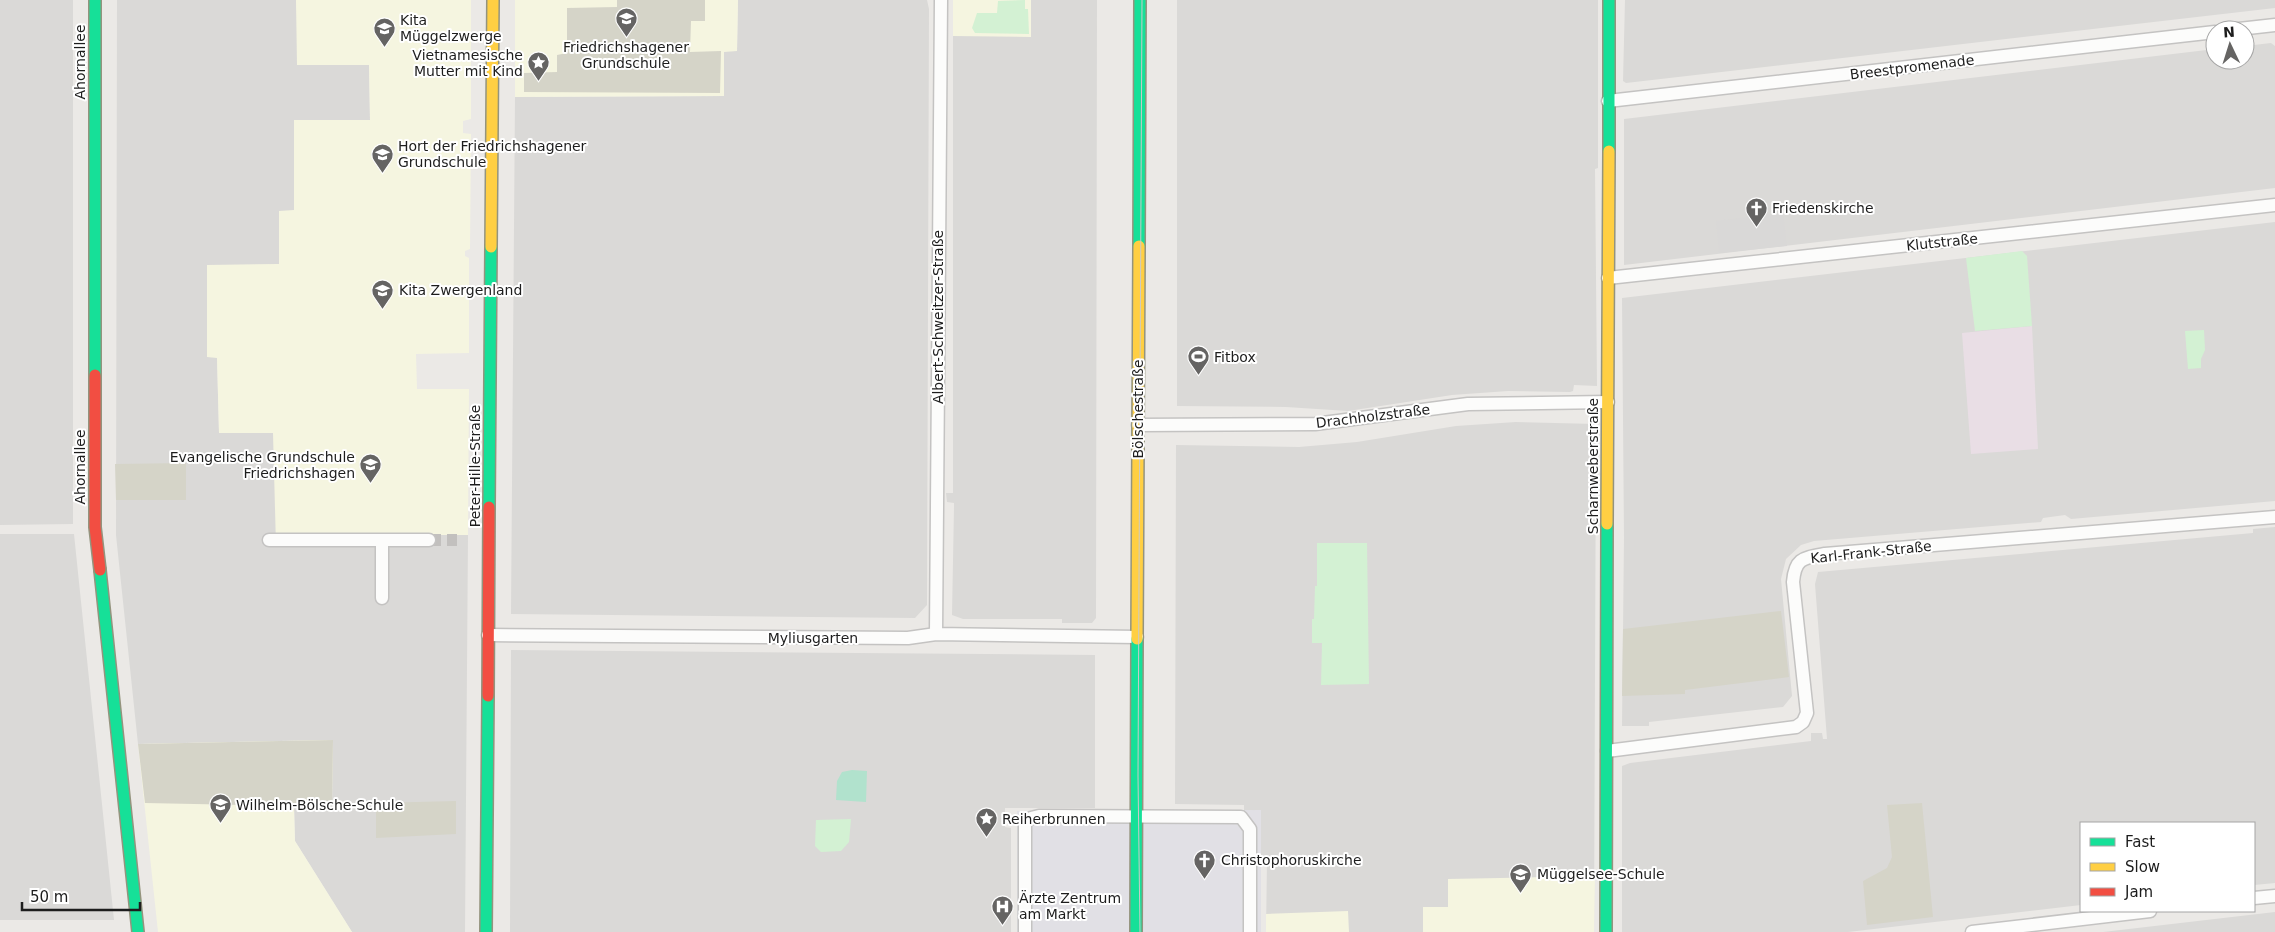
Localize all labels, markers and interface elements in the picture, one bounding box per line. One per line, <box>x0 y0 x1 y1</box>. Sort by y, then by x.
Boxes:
school or university icon: Friedrichshagener Grundschule <box>614 7 638 38</box>
place label: Kita Müggelzwerge <box>400 12 502 44</box>
school or university icon: Kita Müggelzwerge <box>372 16 396 47</box>
north arrow <box>2205 20 2255 70</box>
text: N <box>2223 24 2235 40</box>
street label: Ahornallee <box>72 25 88 99</box>
place label: Friedrichshagener Grundschule <box>563 39 689 71</box>
place label: Vietnamesische Mutter mit Kind <box>412 47 523 79</box>
place icon: Vietnamesische Mutter mit Kind <box>527 51 551 82</box>
street label: Breestpromenade <box>1849 51 1975 83</box>
place label: Hort der Friedrichshagener Grundschule <box>398 138 587 170</box>
school or university icon: Hort der Friedrichshagener Grundschule <box>370 142 394 173</box>
church icon: Friedenskirche <box>1744 196 1768 227</box>
place label: Friedenskirche <box>1772 200 1874 216</box>
street label: Albert-Schweitzer-Straße <box>930 230 946 404</box>
street label: Klutstraße <box>1905 230 1979 254</box>
school or university icon: Kita Zwergenland <box>371 278 395 309</box>
place label: Kita Zwergenland <box>399 282 522 298</box>
sports icon: Fitbox <box>1186 345 1210 376</box>
place label: Fitbox <box>1214 349 1256 365</box>
street label: Bölschestraße <box>1130 359 1146 459</box>
street label: Scharnweberstraße <box>1585 398 1601 534</box>
street label: Drachholzstraße <box>1315 401 1431 431</box>
street label: Peter-Hille-Straße <box>467 405 483 527</box>
street label: Ahornallee <box>72 430 88 504</box>
place label: Evangelische Grundschule Friedrichshagen <box>170 449 355 481</box>
school or university icon: Evangelische Grundschule Friedrichshagen <box>359 453 383 484</box>
street label: Karl-Frank-Straße <box>1810 538 1932 566</box>
street label: Myliusgarten <box>768 630 858 646</box>
school or university icon: Wilhelm-Bölsche-Schule <box>208 793 232 824</box>
place label: Wilhelm-Bölsche-Schule <box>236 797 403 813</box>
place icon: Reiherbrunnen <box>974 807 998 838</box>
place label: Reiherbrunnen <box>1002 811 1106 827</box>
legend <box>2080 822 2255 912</box>
text: Fast <box>2125 833 2155 851</box>
church icon: Christophoruskirche <box>1193 848 1217 879</box>
place label: Christophoruskirche <box>1221 852 1362 868</box>
text: Slow <box>2125 858 2160 876</box>
school or university icon: Müggelsee-Schule <box>1509 862 1533 893</box>
place label: Müggelsee-Schule <box>1537 866 1665 882</box>
scale bar <box>22 880 140 912</box>
text: Jam <box>2124 883 2153 901</box>
text: 50 m <box>30 888 68 906</box>
place label: Ärzte Zentrum am Markt <box>1019 889 1121 922</box>
hospital icon: Ärzte Zentrum am Markt <box>991 894 1015 925</box>

